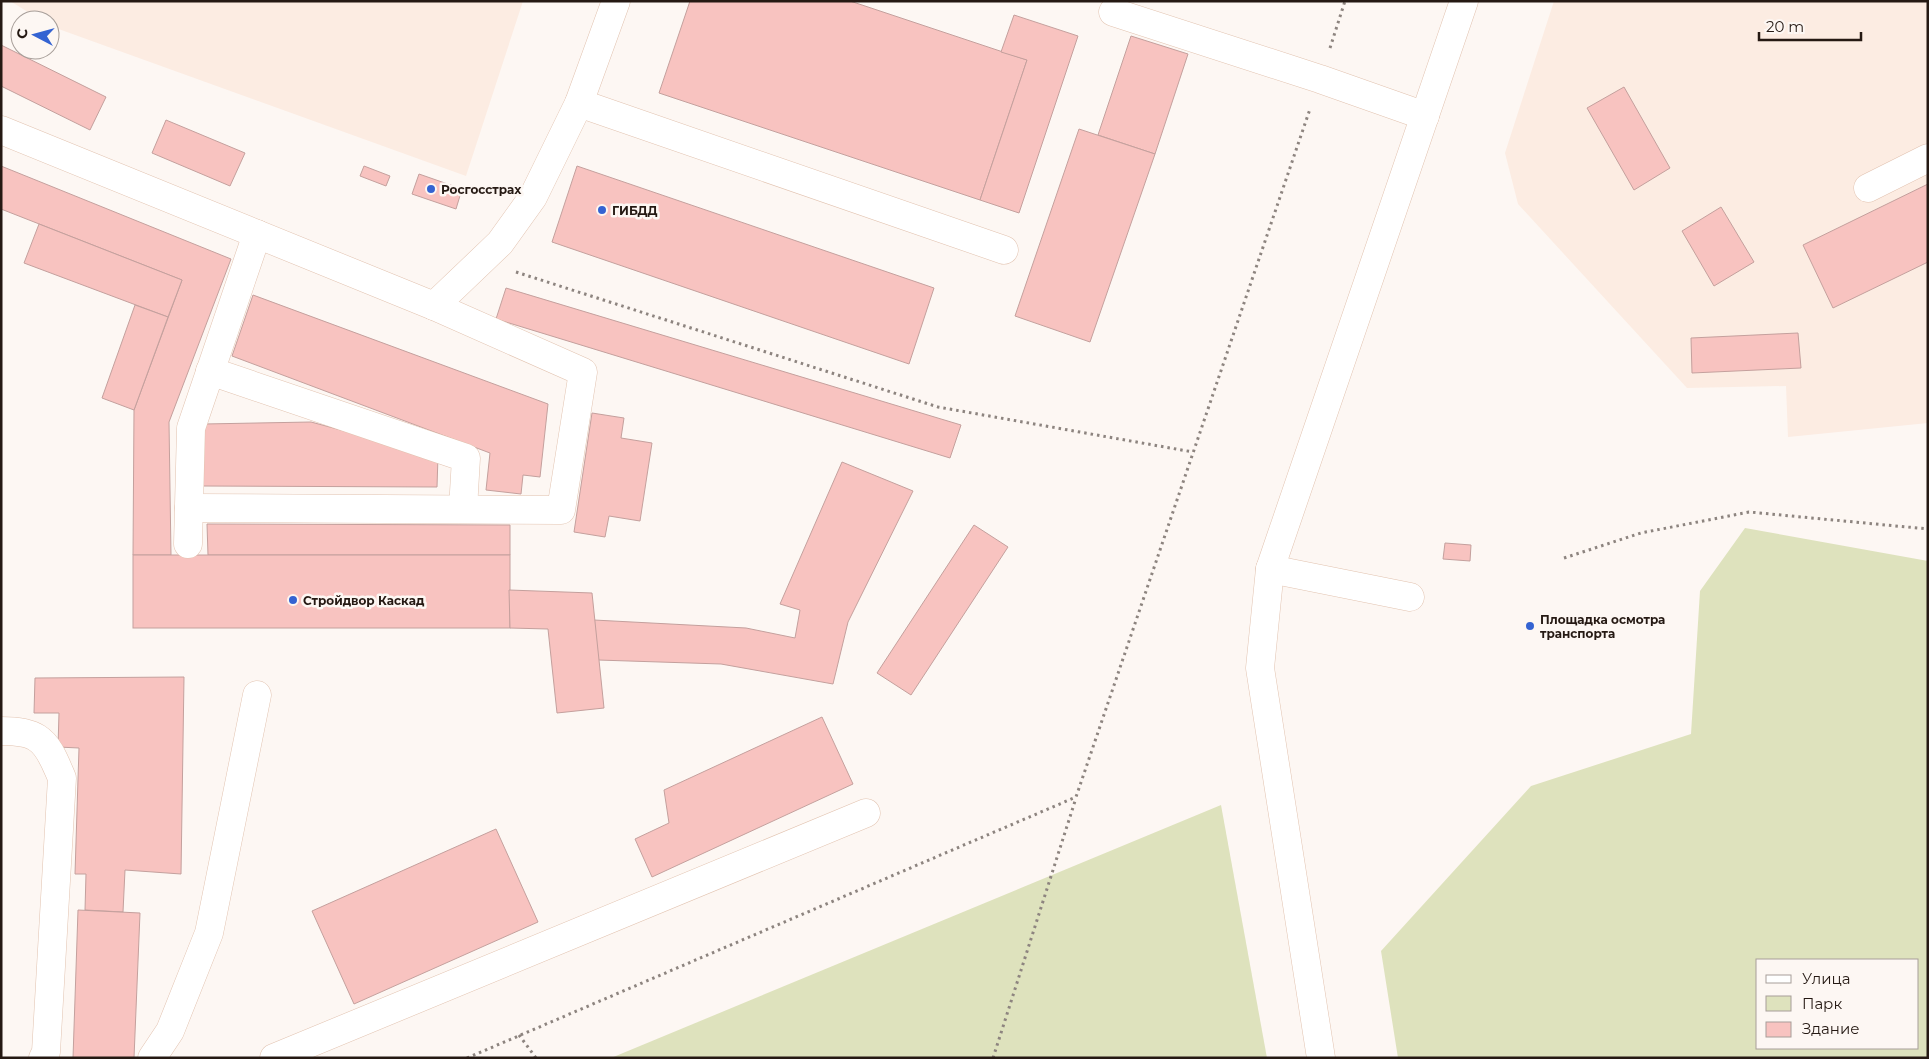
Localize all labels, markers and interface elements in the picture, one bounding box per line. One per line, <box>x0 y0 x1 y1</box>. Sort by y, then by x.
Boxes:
north arrow <box>10 10 60 60</box>
scale bar <box>1759 10 1862 42</box>
text: 20 m <box>1766 17 1804 36</box>
text: С <box>13 28 32 40</box>
place label: Росгосстрах <box>441 182 522 197</box>
marker: Росгосстрах <box>425 183 437 195</box>
place label: ГИБДД <box>612 203 658 218</box>
marker: ГИБДД <box>596 204 608 216</box>
place label: Стройдвор Каскад <box>303 593 425 608</box>
marker: Стройдвор Каскад <box>287 594 299 606</box>
place label: Площадка осмотра транспорта <box>1540 612 1665 641</box>
marker: Площадка осмотра транспорта <box>1524 620 1536 632</box>
legend <box>1756 959 1919 1049</box>
text: Улица <box>1802 969 1850 988</box>
text: Парк <box>1802 994 1842 1013</box>
text: Здание <box>1802 1019 1860 1038</box>

